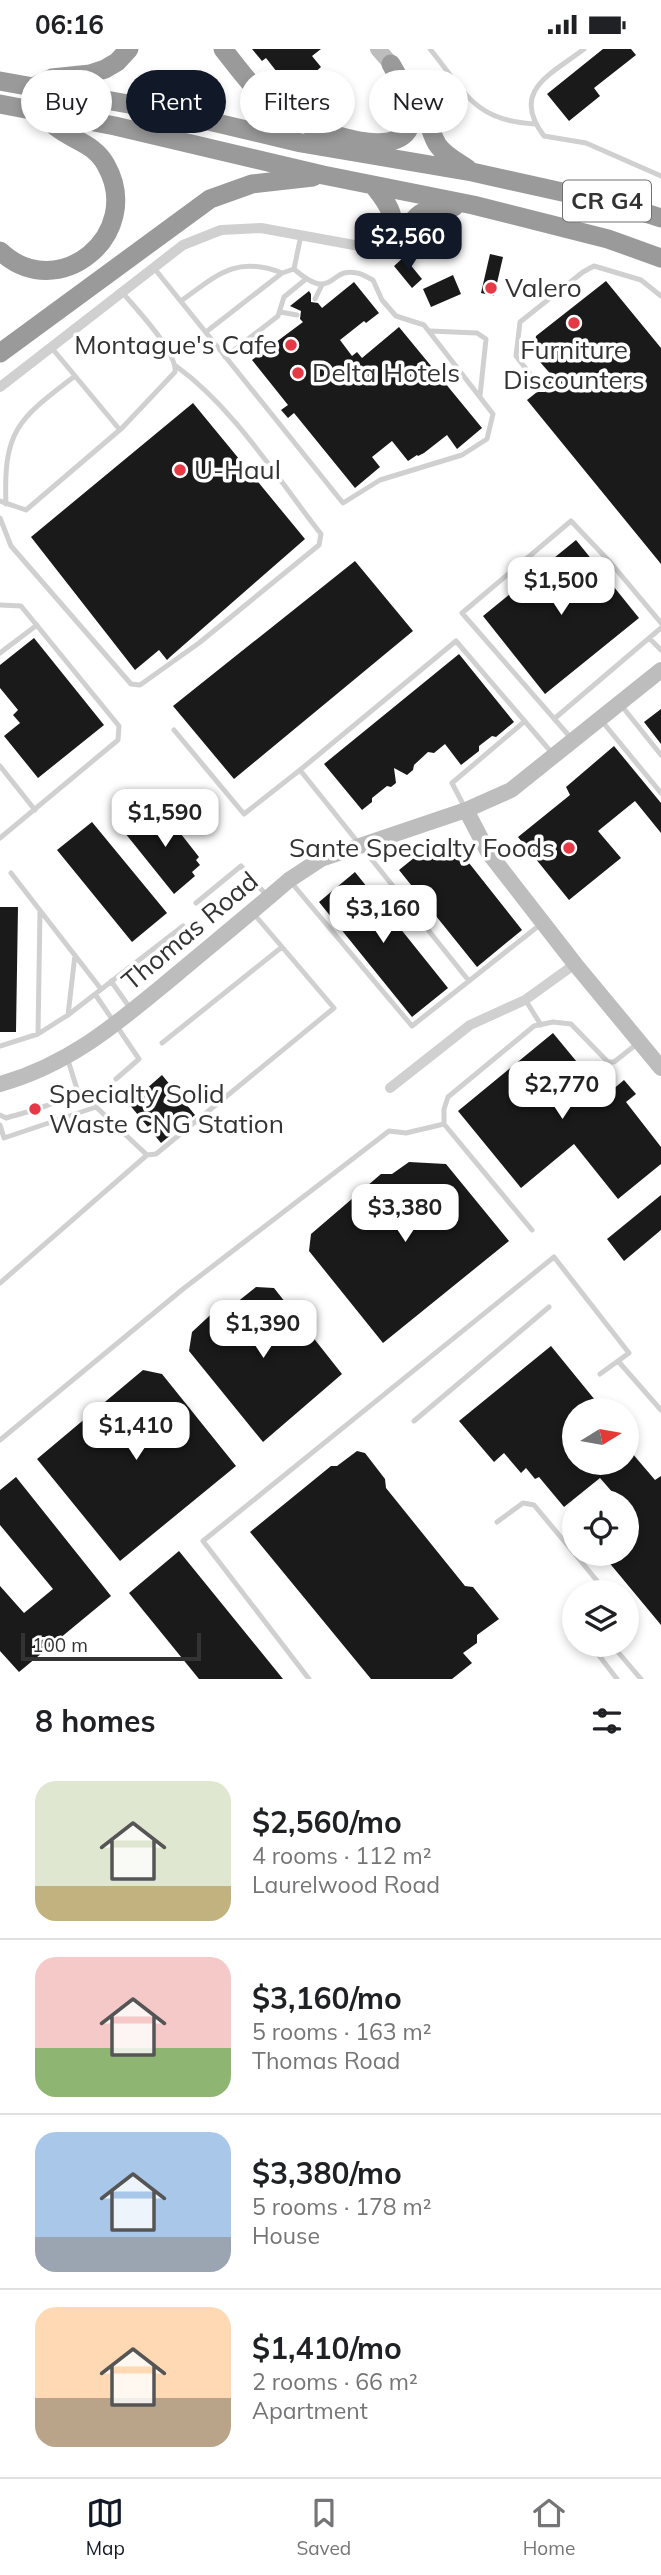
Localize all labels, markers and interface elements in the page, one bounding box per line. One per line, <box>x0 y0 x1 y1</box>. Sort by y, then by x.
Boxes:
text: 06:16 <box>35 8 104 41</box>
chip: Buy <box>21 70 112 133</box>
chip: Rent <box>126 70 226 133</box>
chip: Filters <box>240 70 355 133</box>
chip: New <box>369 70 468 133</box>
road number: CR G4 <box>563 181 651 221</box>
pin: $2,560 <box>351 213 465 273</box>
text: $2,560 <box>371 221 445 250</box>
place label: Valero <box>505 271 582 304</box>
marker: Valero <box>483 280 499 296</box>
marker: Furniture Discounters <box>566 315 582 331</box>
place label: Montague's Cafe <box>74 328 277 361</box>
place label: Furniture Discounters <box>503 333 645 396</box>
marker: Montague's Cafe <box>283 337 299 353</box>
place label: Delta Hotels <box>312 356 460 389</box>
marker: Delta Hotels <box>290 365 306 381</box>
place label: U-Haul <box>194 453 281 486</box>
marker: U-Haul <box>172 462 188 478</box>
pin: $1,500 <box>504 557 618 617</box>
text: $1,500 <box>524 565 598 594</box>
pin: $1,590 <box>108 789 222 849</box>
text: $1,590 <box>128 797 202 826</box>
place label: Sante Specialty Foods <box>289 831 555 864</box>
marker: Sante Specialty Foods <box>561 840 577 856</box>
street label: Thomas Road <box>115 864 264 997</box>
pin: $3,160 <box>326 885 440 945</box>
text: $3,160 <box>346 893 420 922</box>
pin: $2,770 <box>505 1061 619 1121</box>
text: $2,770 <box>525 1069 599 1098</box>
place label: Specialty Solid Waste CNG Station <box>49 1077 284 1140</box>
marker: Specialty Solid Waste CNG Station <box>27 1101 43 1117</box>
pin: $3,380 <box>348 1185 462 1244</box>
text: $3,380 <box>368 1192 442 1221</box>
pin: $1,390 <box>206 1301 320 1360</box>
text: $1,390 <box>226 1308 300 1337</box>
north arrow <box>562 1398 639 1475</box>
map controls <box>562 1398 639 1657</box>
pin: $1,410 <box>79 1403 193 1462</box>
text: $1,410 <box>99 1410 173 1439</box>
button: locate <box>562 1489 639 1566</box>
button: layers <box>562 1580 639 1657</box>
scale bar <box>21 1630 201 1662</box>
text: 100 m <box>32 1633 88 1657</box>
text: 8 homes <box>35 1702 156 1740</box>
icon: filters <box>588 1702 626 1740</box>
text: $2,560/mo <box>252 1803 402 1841</box>
icon: home <box>91 1809 175 1893</box>
text: 4 rooms · 112 m² <box>252 1841 432 1870</box>
text: Laurelwood Road <box>252 1870 440 1899</box>
text: $3,160/mo <box>252 1979 402 2017</box>
icon: home <box>91 1985 175 2069</box>
text: 5 rooms · 163 m² <box>252 2017 432 2046</box>
text: Thomas Road <box>252 2046 400 2075</box>
text: $3,380/mo <box>252 2154 402 2192</box>
icon: home <box>91 2160 175 2244</box>
text: 5 rooms · 178 m² <box>252 2192 432 2221</box>
text: House <box>252 2221 320 2250</box>
text: $1,410/mo <box>252 2329 402 2367</box>
icon: home <box>91 2335 175 2419</box>
text: 2 rooms · 66 m² <box>252 2367 418 2396</box>
text: Apartment <box>252 2396 368 2425</box>
tab: Map <box>86 2494 125 2560</box>
tab: Saved <box>296 2494 351 2560</box>
tab: Home <box>523 2494 575 2560</box>

